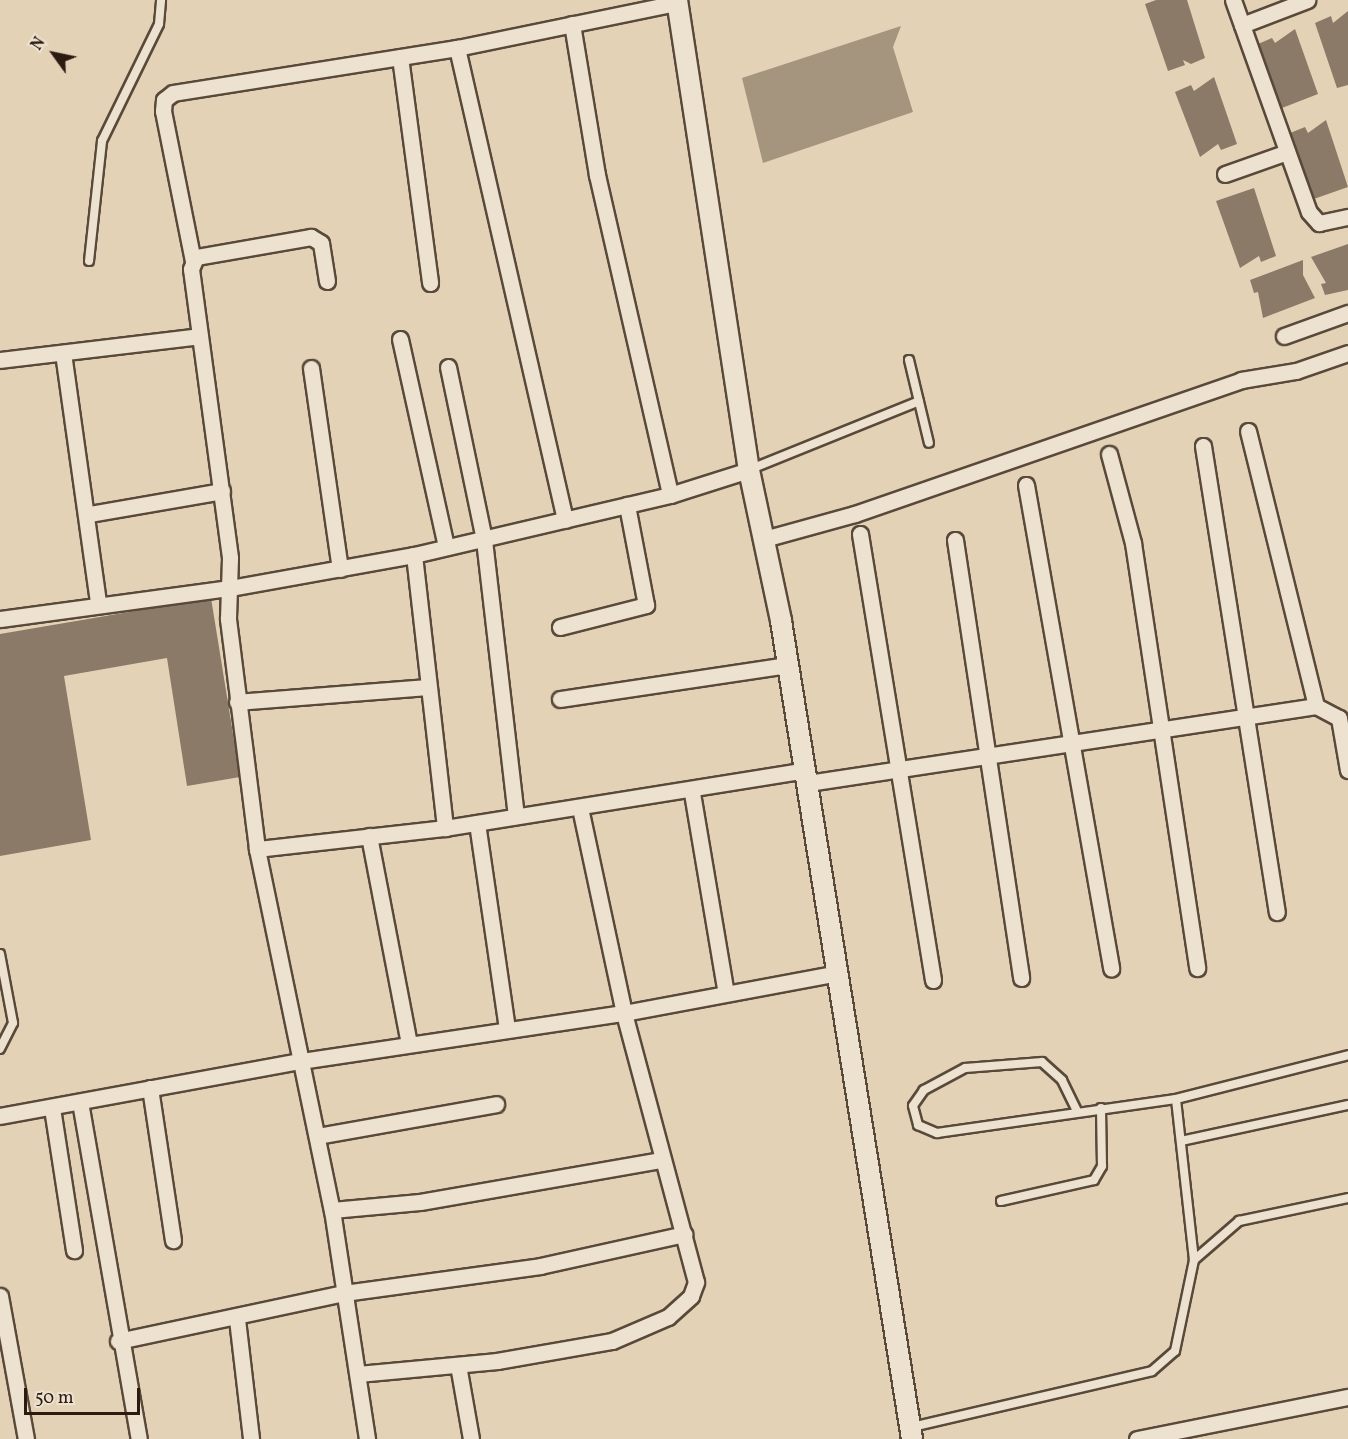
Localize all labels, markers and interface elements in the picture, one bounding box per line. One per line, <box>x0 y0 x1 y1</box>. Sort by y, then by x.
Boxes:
north arrow <box>24 24 84 84</box>
text: N <box>27 33 51 55</box>
scale bar <box>27 1376 142 1414</box>
text: 50 m <box>35 1386 74 1411</box>

